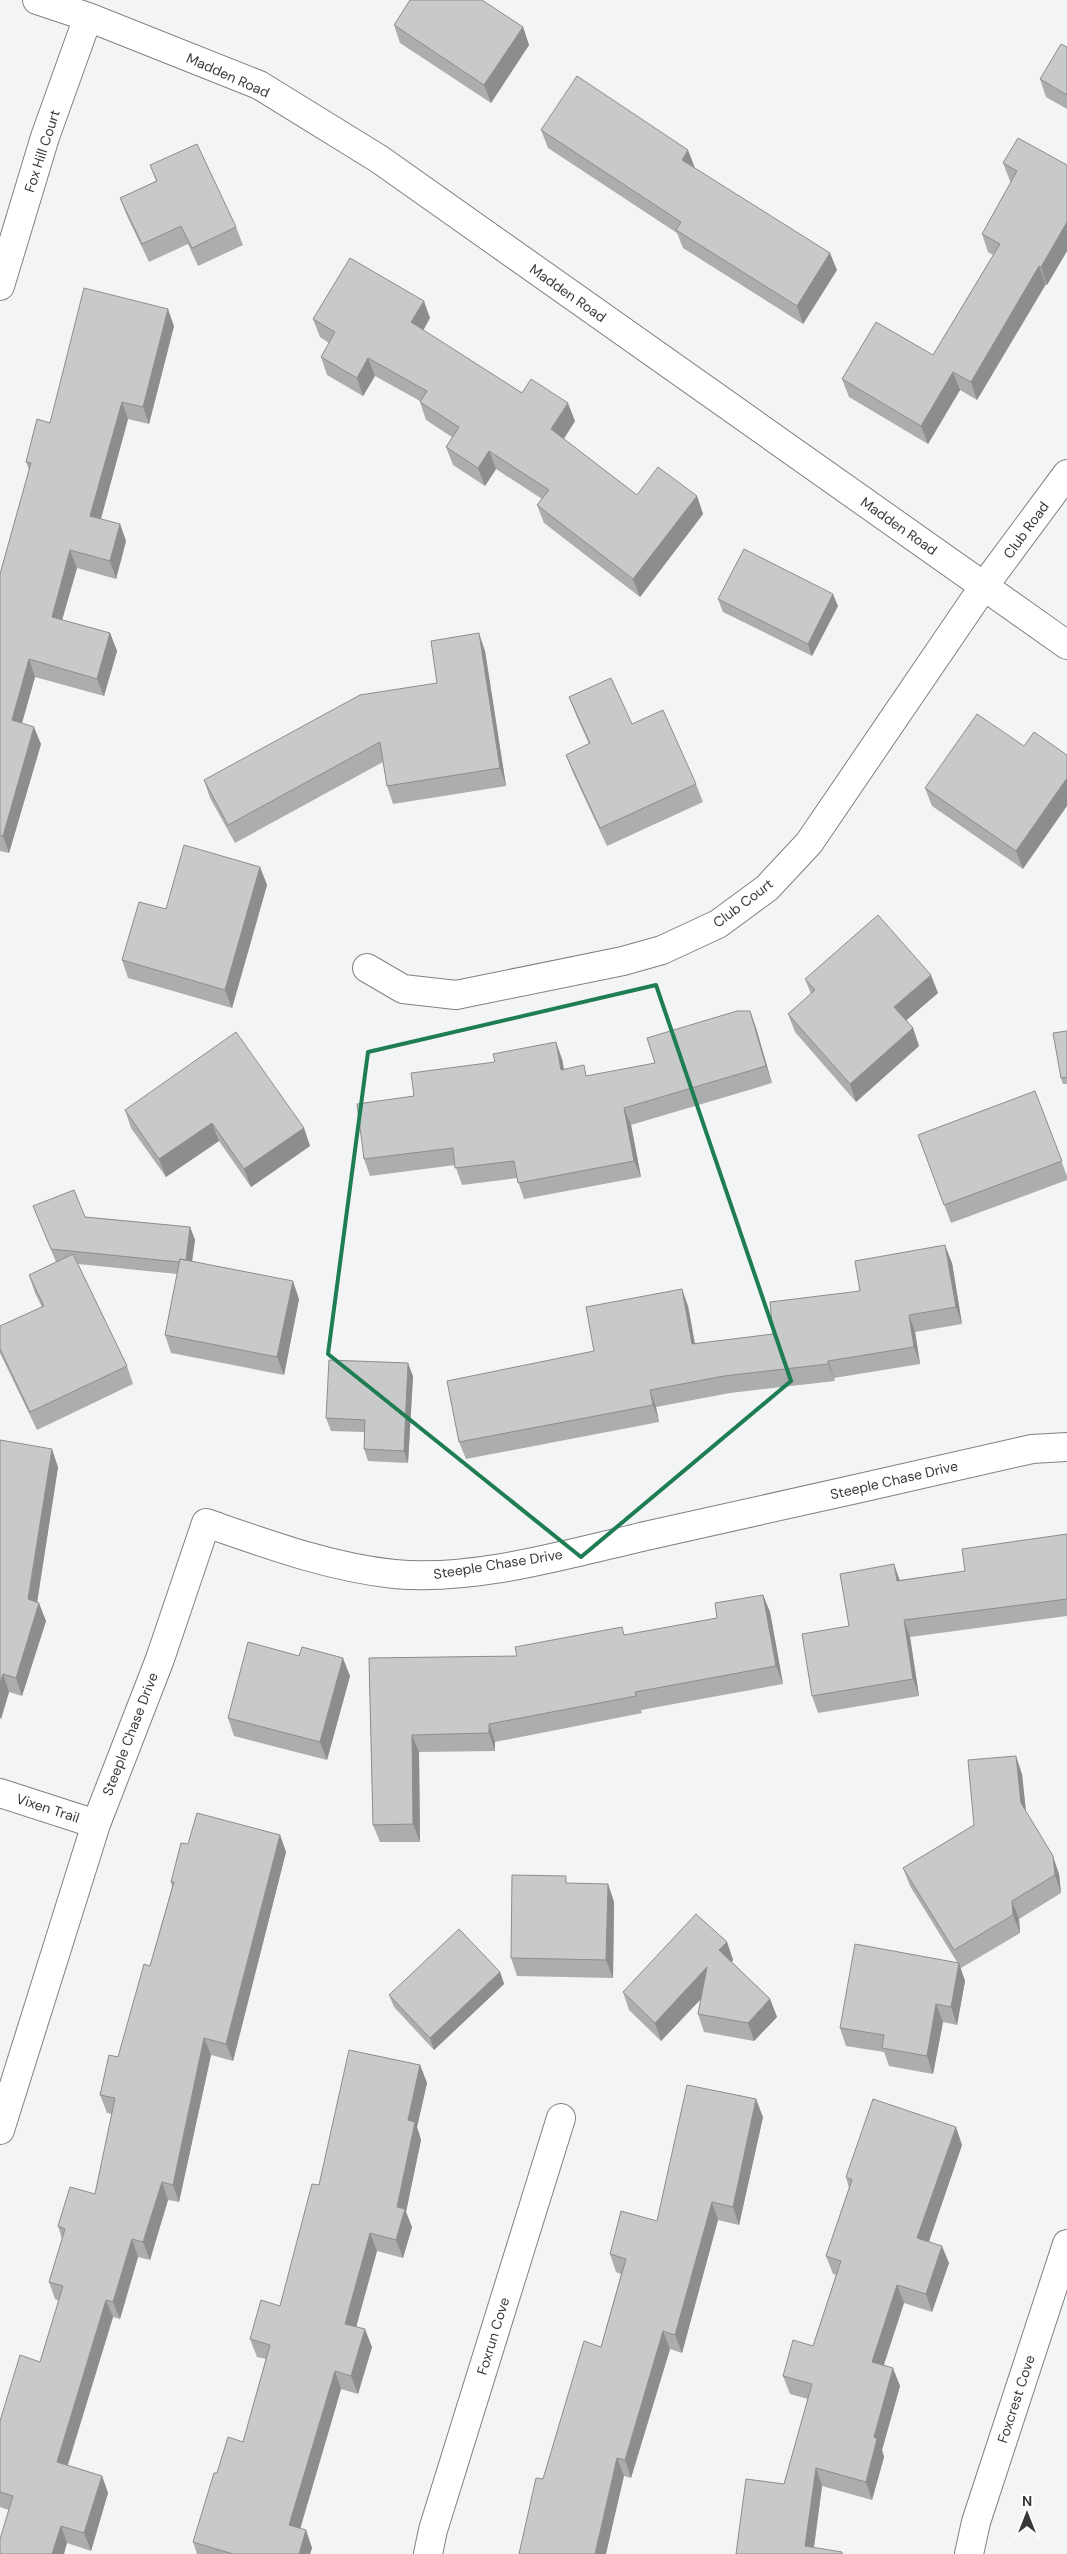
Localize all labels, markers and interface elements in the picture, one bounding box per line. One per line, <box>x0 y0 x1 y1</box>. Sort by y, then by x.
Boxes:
street label: Madden Road <box>184 49 272 101</box>
street label: Fox Hill Court <box>20 107 64 195</box>
street label: Madden Road <box>526 260 610 326</box>
street label: Madden Road <box>857 493 941 559</box>
street label: Club Road <box>999 498 1053 562</box>
street label: Club Court <box>709 875 777 931</box>
street label: Steeple Chase Drive <box>828 1457 960 1503</box>
street label: Steeple Chase Drive <box>432 1545 564 1583</box>
street label: Steeple Chase Drive <box>98 1670 162 1798</box>
street label: Vixen Trail <box>14 1789 82 1827</box>
street label: Foxrun Cove <box>473 2295 513 2377</box>
street label: Foxcrest Cove <box>993 2353 1039 2445</box>
north arrow <box>1002 2489 1052 2539</box>
text: N <box>1022 2492 1032 2510</box>

